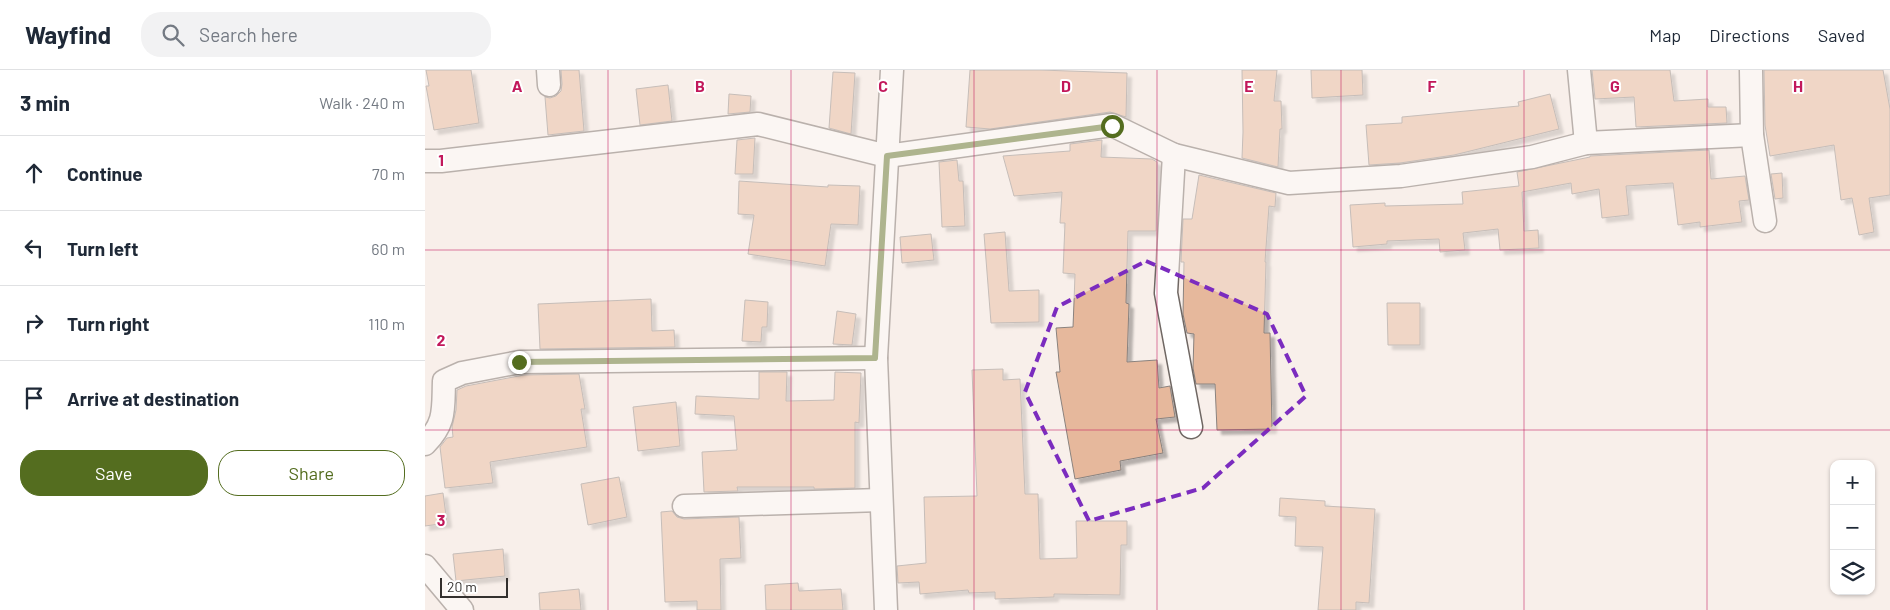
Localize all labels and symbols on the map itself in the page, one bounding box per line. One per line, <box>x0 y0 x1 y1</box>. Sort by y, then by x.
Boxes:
text: A <box>512 76 523 95</box>
text: B <box>695 76 705 95</box>
text: C <box>878 76 888 95</box>
text: D <box>1061 76 1071 95</box>
text: E <box>1244 76 1254 95</box>
text: F <box>1428 76 1437 95</box>
text: G <box>1610 76 1620 95</box>
text: H <box>1793 76 1803 95</box>
route start <box>1101 115 1124 138</box>
text: 1 <box>438 150 444 169</box>
text: 2 <box>437 330 446 349</box>
route end <box>508 351 531 374</box>
text: 3 <box>437 510 445 529</box>
scale bar <box>440 575 507 598</box>

